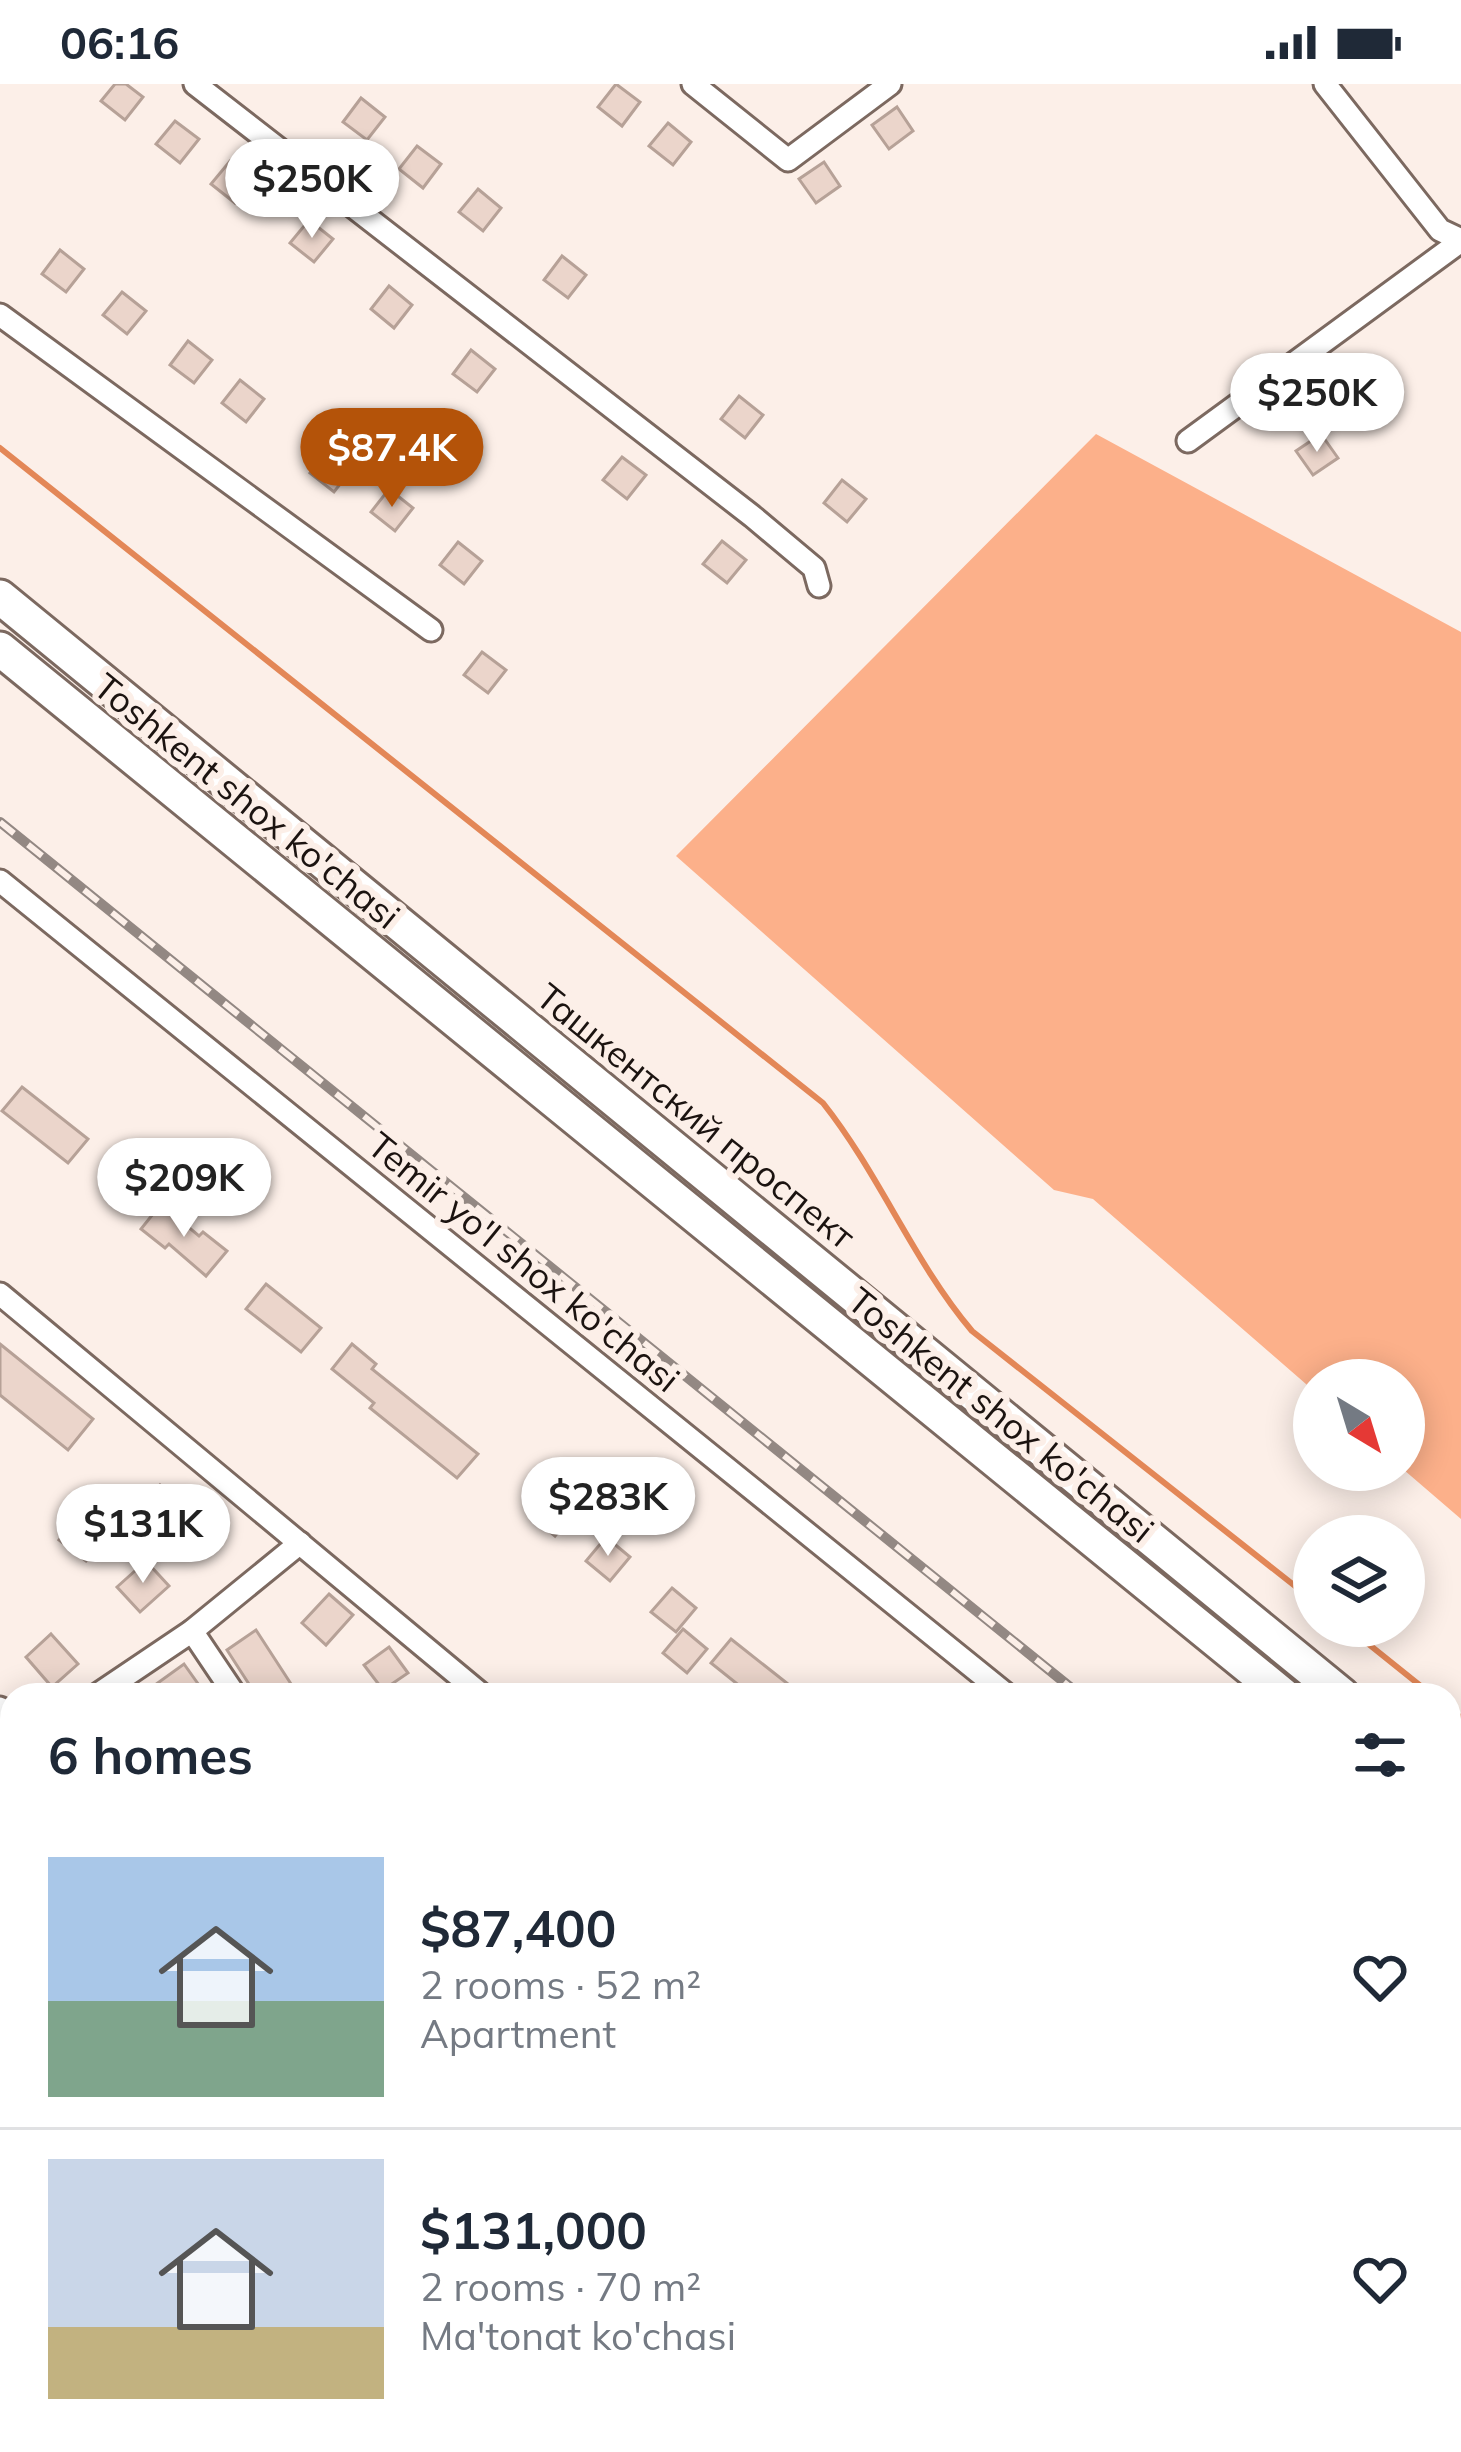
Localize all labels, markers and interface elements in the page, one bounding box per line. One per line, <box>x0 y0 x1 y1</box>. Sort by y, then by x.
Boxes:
text: 06:16 <box>60 14 179 70</box>
pin: $250K <box>228 139 396 241</box>
text: $250K <box>252 153 372 202</box>
pin: $250K <box>1233 353 1401 455</box>
text: $250K <box>1257 367 1377 416</box>
pin: $87.4K <box>294 408 490 510</box>
text: $87.4K <box>327 422 457 471</box>
street label: Toshkent shox ko'chasi <box>85 663 409 938</box>
street label: Ташкентский проспект <box>528 973 865 1258</box>
street label: Temir yo'l shox ko'chasi <box>359 1122 689 1401</box>
pin: $209K <box>100 1138 268 1240</box>
text: $209K <box>124 1152 244 1201</box>
street label: Toshkent shox ko'chasi <box>839 1277 1163 1552</box>
north arrow <box>1293 1359 1425 1491</box>
map controls <box>1293 1359 1425 1647</box>
pin: $283K <box>524 1457 692 1559</box>
text: $283K <box>548 1471 668 1520</box>
pin: $131K <box>59 1484 227 1586</box>
text: $131K <box>83 1498 203 1547</box>
button: layers <box>1293 1515 1425 1647</box>
icon: filters <box>1347 1722 1413 1788</box>
text: 6 homes <box>48 1723 253 1787</box>
text: $87,400 <box>420 1896 616 1960</box>
icon: home <box>144 1905 288 2049</box>
icon: heart <box>1347 1944 1413 2010</box>
text: 2 rooms · 52 m² <box>420 1960 701 2009</box>
text: Apartment <box>420 2009 616 2058</box>
text: $131,000 <box>420 2198 647 2262</box>
icon: home <box>144 2207 288 2351</box>
icon: heart <box>1347 2246 1413 2312</box>
text: 2 rooms · 70 m² <box>420 2262 701 2311</box>
text: Ma'tonat ko'chasi <box>420 2311 736 2360</box>

